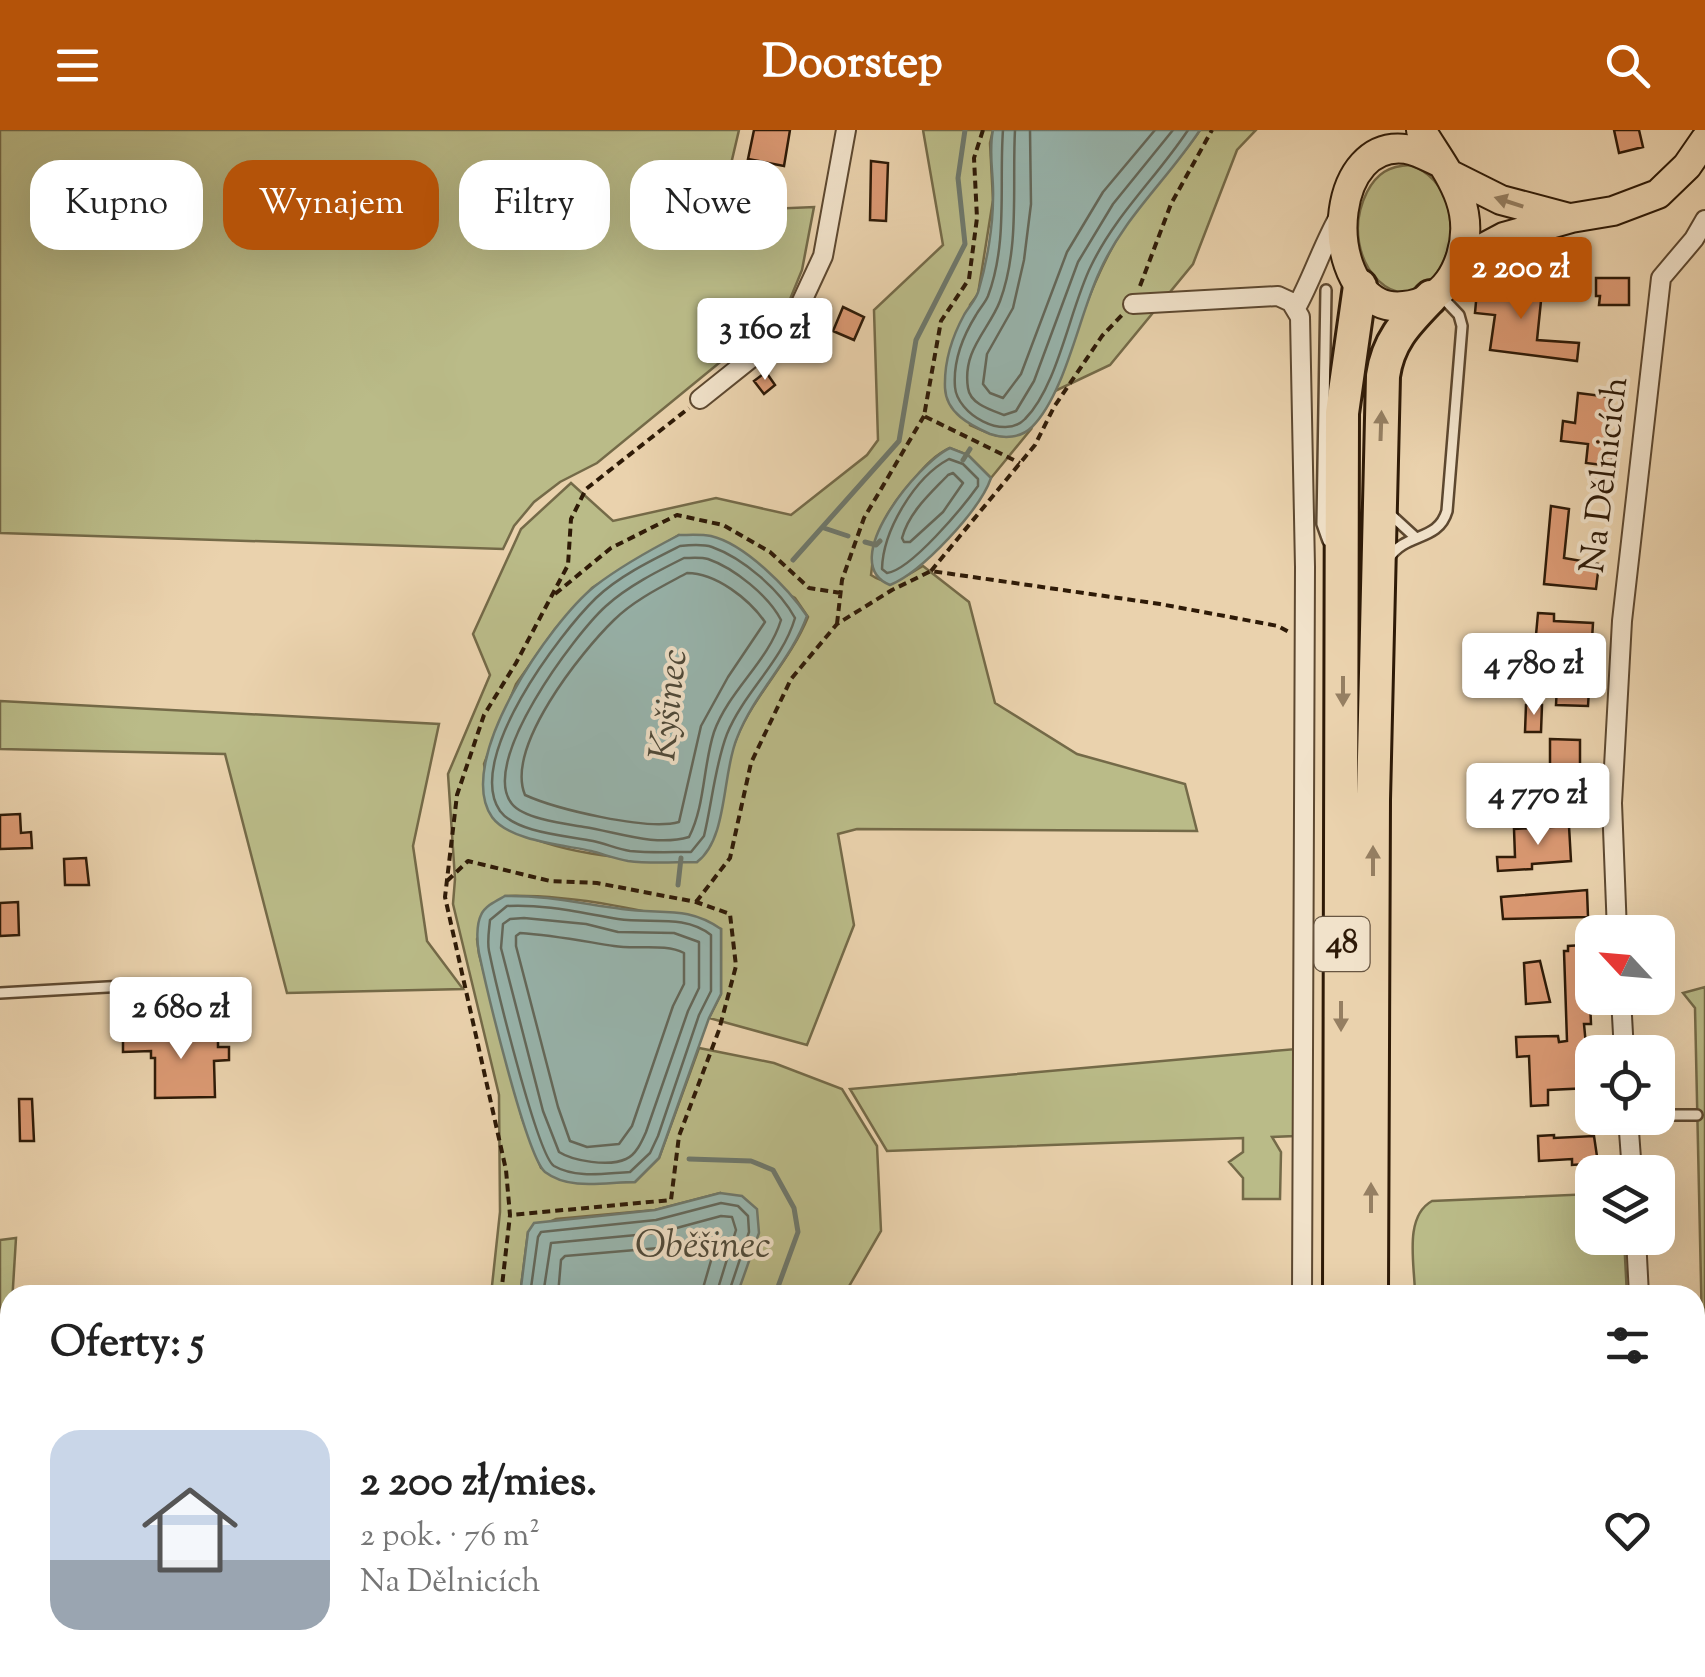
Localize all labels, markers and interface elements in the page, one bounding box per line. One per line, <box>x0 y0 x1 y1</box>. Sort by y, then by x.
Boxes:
text: Doorstep <box>762 33 943 98</box>
icon: menu <box>50 38 105 93</box>
icon: search <box>1600 38 1655 93</box>
chip: Kupno <box>30 160 203 250</box>
chip: Wynajem <box>223 160 439 250</box>
chip: Filtry <box>459 160 610 250</box>
chip: Nowe <box>630 160 787 250</box>
one-way arrow <box>1493 194 1523 209</box>
pin: 2 200 zł <box>1418 237 1624 322</box>
text: 2 200 zł <box>1472 246 1570 292</box>
pin: 3 160 zł <box>662 298 868 383</box>
text: 3 160 zł <box>719 307 811 353</box>
street label: Na Dělnicích <box>1569 374 1643 576</box>
one-way arrow <box>1373 410 1389 442</box>
pin: 4 780 zł <box>1431 633 1637 718</box>
text: 4 780 zł <box>1484 642 1584 688</box>
water label: Kyšinec <box>638 646 704 764</box>
one-way arrow <box>1335 675 1351 707</box>
pin: 4 770 zł <box>1435 763 1641 848</box>
text: 4 770 zł <box>1488 772 1588 818</box>
one-way arrow <box>1365 845 1381 877</box>
north arrow <box>1575 915 1675 1015</box>
map controls <box>1575 915 1675 1255</box>
road number: 48 <box>1314 917 1370 971</box>
pin: 2 680 zł <box>78 977 284 1062</box>
text: 2 680 zł <box>132 986 230 1032</box>
one-way arrow <box>1333 1000 1349 1032</box>
button: locate <box>1575 1035 1675 1135</box>
button: layers <box>1575 1155 1675 1255</box>
one-way arrow <box>1363 1181 1379 1213</box>
water label: Oběšinec <box>635 1221 771 1275</box>
text: Oferty: 5 <box>50 1315 204 1375</box>
icon: filters <box>1600 1318 1655 1373</box>
text: 2 200 zł/mies. <box>360 1454 597 1514</box>
icon: home <box>130 1470 250 1590</box>
icon: heart <box>1600 1503 1655 1558</box>
text: 2 pok. · 76 m² <box>360 1514 540 1560</box>
text: Na Dělnicích <box>360 1560 540 1606</box>

